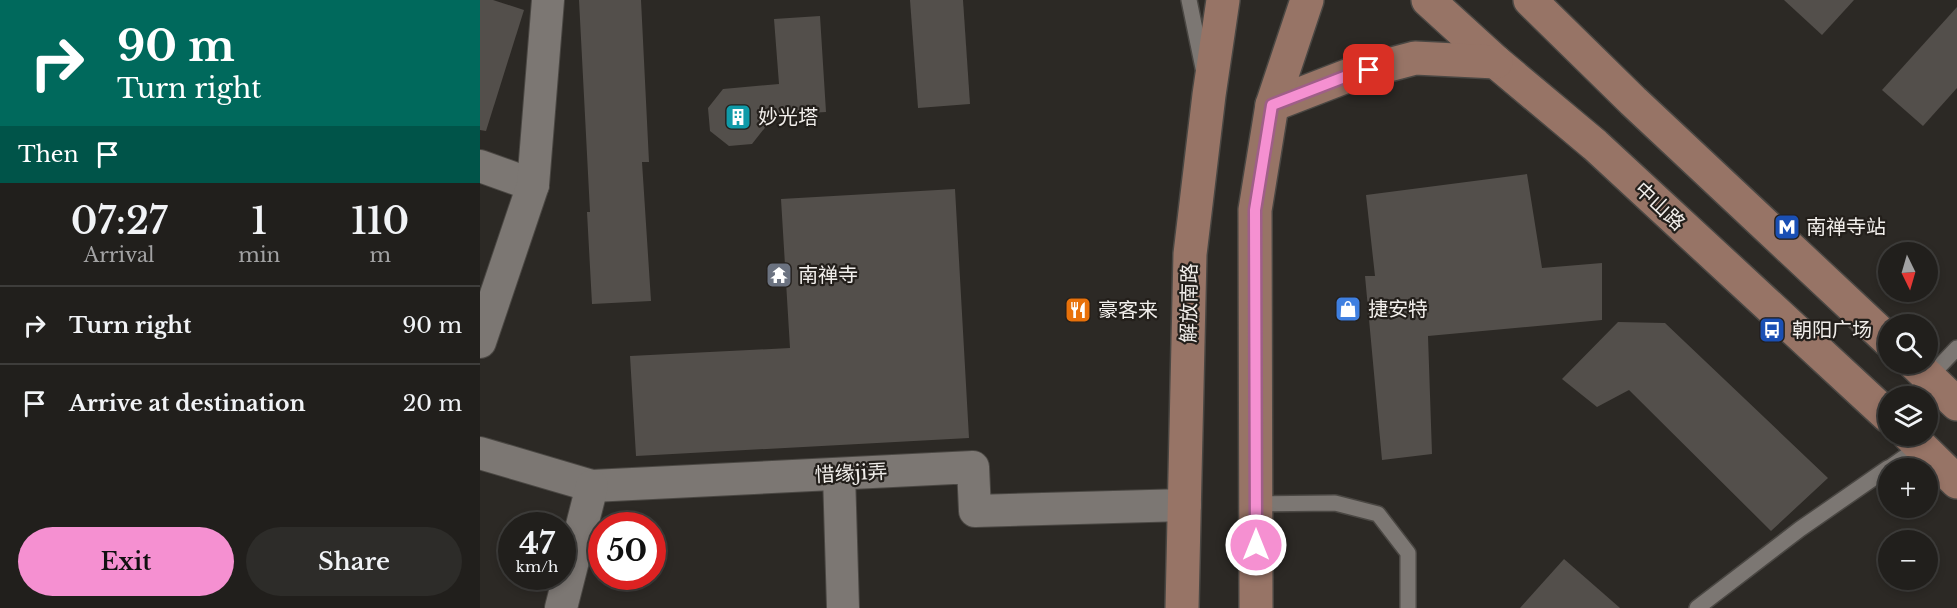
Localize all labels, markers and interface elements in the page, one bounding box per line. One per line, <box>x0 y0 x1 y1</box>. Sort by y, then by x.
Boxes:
text: 90 m <box>117 20 235 72</box>
icon: right <box>18 24 96 102</box>
pin <box>1343 44 1394 95</box>
icon: arrive <box>1352 53 1385 86</box>
text: Turn right <box>117 72 261 105</box>
building icon: 妙光塔 <box>723 102 753 132</box>
place label: 妙光塔 <box>758 105 818 129</box>
icon: arrive <box>91 138 124 171</box>
text: Then <box>18 141 79 168</box>
street label: 中山路 <box>1630 177 1690 235</box>
text: 07:27 <box>71 199 168 244</box>
text: 1 <box>251 199 267 244</box>
text: 110 <box>351 199 409 244</box>
metro station icon: 南禅寺站 <box>1772 212 1802 242</box>
place label: 南禅寺站 <box>1806 215 1886 239</box>
north arrow <box>1878 242 1938 302</box>
map controls <box>1878 242 1938 590</box>
text: Arrival <box>84 243 155 267</box>
text: min <box>238 243 280 267</box>
text: m <box>369 243 391 267</box>
temple icon: 南禅寺 <box>764 260 794 290</box>
place label: 南禅寺 <box>798 263 858 287</box>
street label: 解放南路 <box>1176 263 1202 343</box>
shop icon: 捷安特 <box>1333 294 1363 324</box>
restaurant icon: 豪客来 <box>1063 295 1093 325</box>
place label: 捷安特 <box>1368 297 1428 321</box>
place label: 豪客来 <box>1098 298 1158 322</box>
icon: right <box>18 309 51 342</box>
text: Turn right <box>69 312 191 339</box>
text: 90 m <box>402 312 462 339</box>
button: search <box>1878 314 1938 374</box>
bus stop icon: 朝阳广场 <box>1757 315 1787 345</box>
place label: 朝阳广场 <box>1792 318 1872 342</box>
button: layers <box>1878 386 1938 446</box>
icon: arrive <box>18 387 51 420</box>
text: Arrive at destination <box>69 390 306 417</box>
text: 20 m <box>403 390 462 417</box>
button: + <box>1878 458 1938 518</box>
street label: 惜缘ji弄 <box>814 459 888 487</box>
speed limit sign: 50 <box>588 512 666 590</box>
position arrow <box>1224 513 1288 577</box>
text: 47 <box>519 525 555 562</box>
button: Exit <box>18 527 234 596</box>
button: Share <box>246 527 462 596</box>
button: − <box>1878 530 1938 590</box>
text: km/h <box>516 557 558 576</box>

